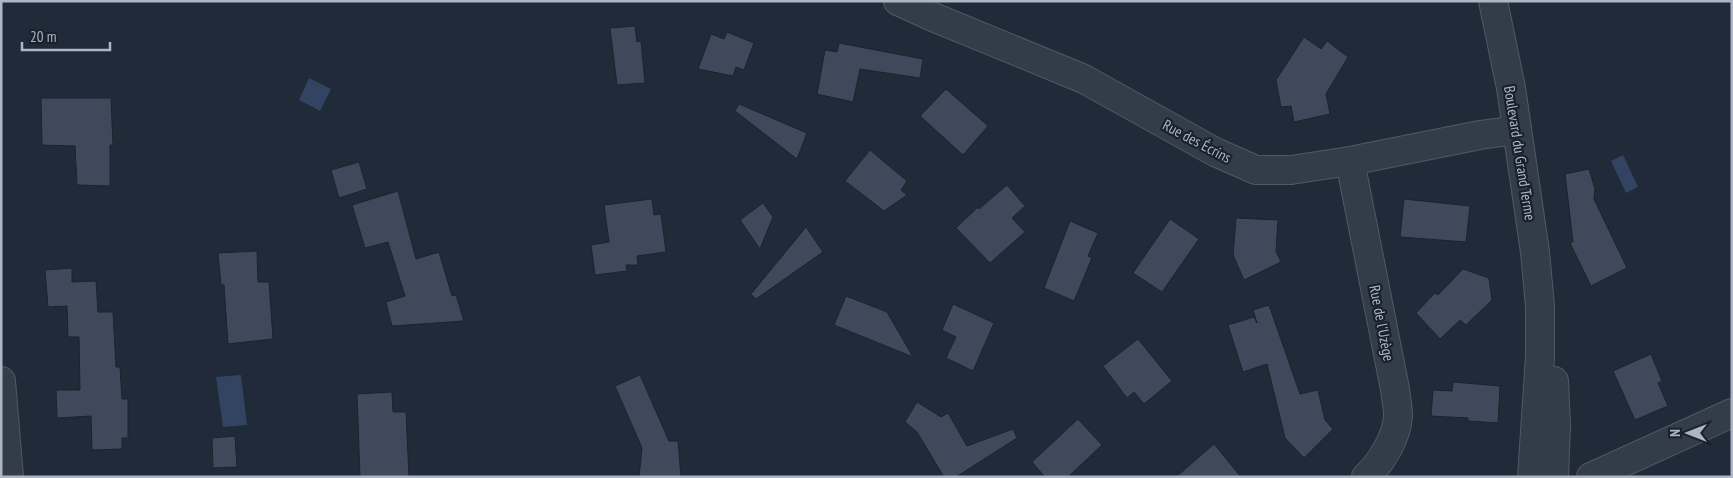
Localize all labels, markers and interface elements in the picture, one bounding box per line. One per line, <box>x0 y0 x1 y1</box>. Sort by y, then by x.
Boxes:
scale bar <box>22 20 110 52</box>
text: 20 m <box>30 27 56 46</box>
street label: Boulevard du Grand Terme <box>1500 84 1540 222</box>
street label: Rue des Écrins <box>1160 115 1234 167</box>
street label: Rue de l'Uzège <box>1365 283 1399 363</box>
north arrow <box>1663 408 1713 458</box>
text: N <box>1666 429 1684 437</box>

